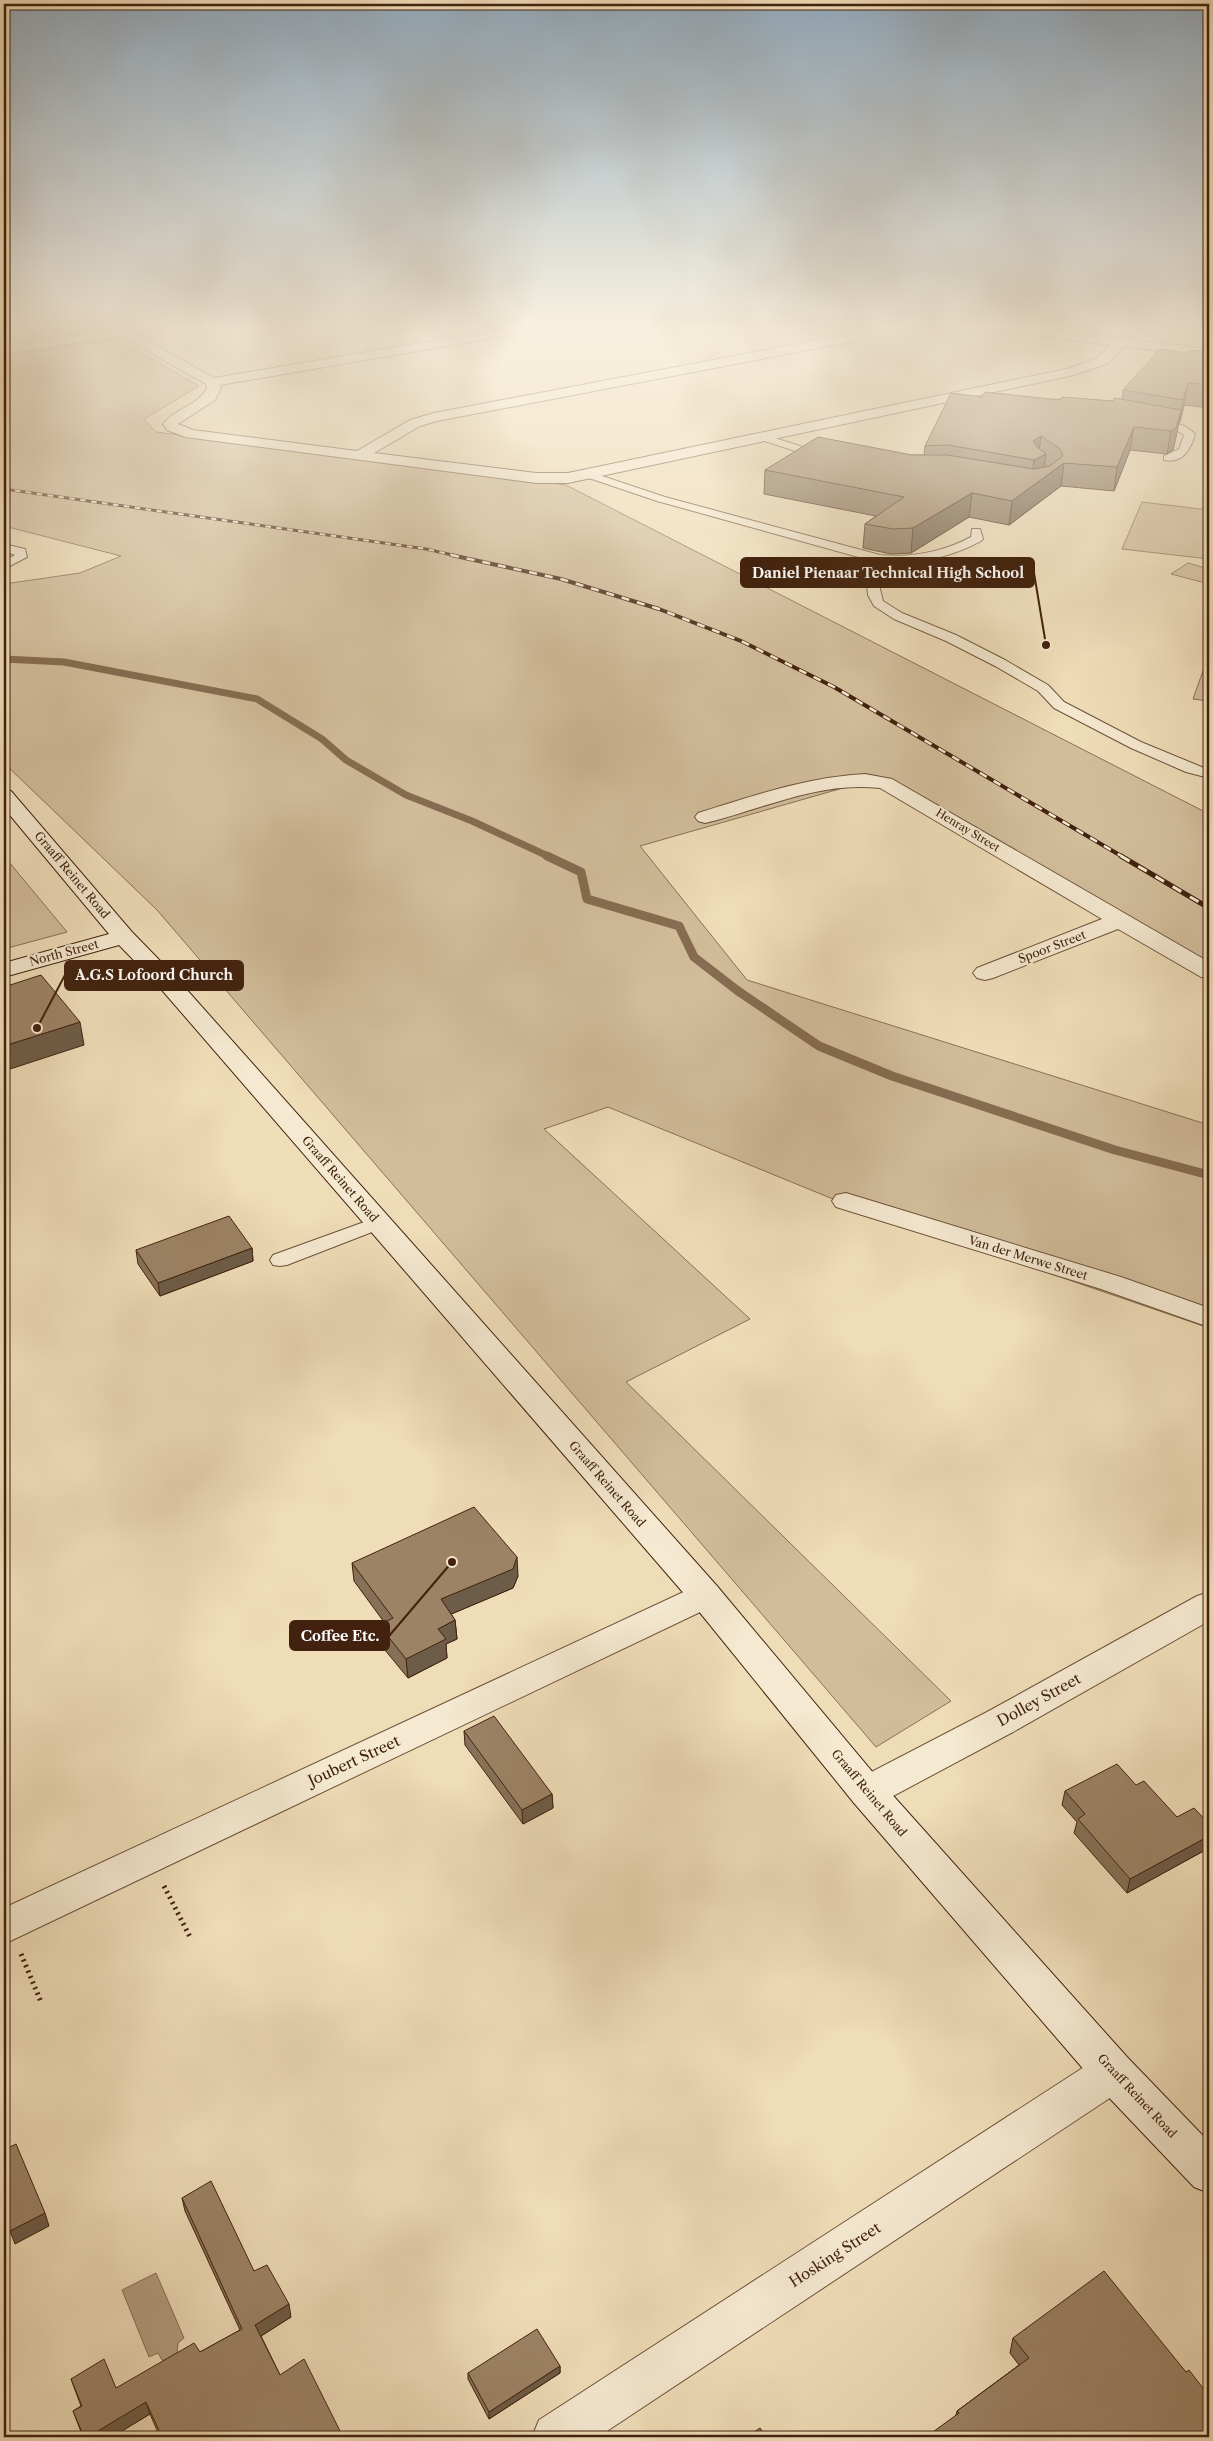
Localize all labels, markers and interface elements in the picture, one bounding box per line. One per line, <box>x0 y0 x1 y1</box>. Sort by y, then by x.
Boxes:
callout: Daniel Pienaar Technical High School <box>741 558 1034 587</box>
text: Daniel Pienaar Technical High School <box>752 564 1024 582</box>
street label: Henray Street <box>933 805 1003 855</box>
street label: Graaff Reinet Road <box>32 828 114 922</box>
street label: Spoor Street <box>1016 926 1088 966</box>
street label: North Street <box>28 936 101 969</box>
callout: A.G.S Lofoord Church <box>65 961 243 990</box>
text: A.G.S Lofoord Church <box>74 966 233 984</box>
street label: Graaff Reinet Road <box>299 1133 382 1225</box>
street label: Van der Merwe Street <box>966 1232 1090 1283</box>
street label: Graaff Reinet Road <box>566 1438 649 1530</box>
callout: Coffee Etc. <box>290 1621 389 1650</box>
text: Coffee Etc. <box>301 1627 379 1645</box>
street label: Dolley Street <box>994 1668 1085 1730</box>
street label: Joubert Street <box>303 1731 403 1791</box>
street label: Graaff Reinet Road <box>829 1746 911 1840</box>
street label: Graaff Reinet Road <box>1095 2051 1181 2141</box>
street label: Hosking Street <box>785 2218 885 2291</box>

